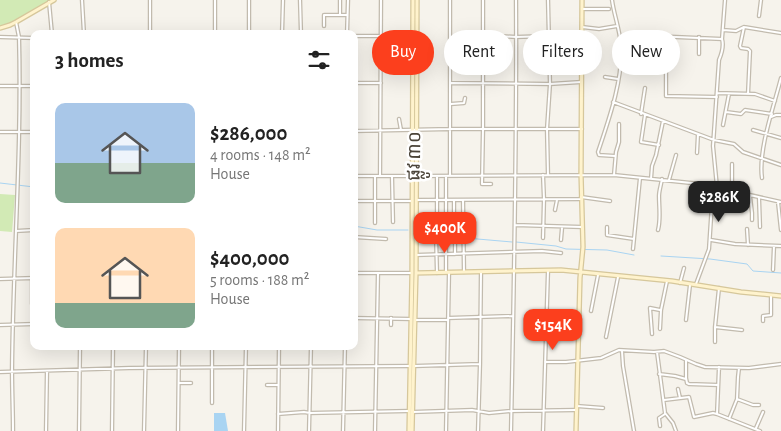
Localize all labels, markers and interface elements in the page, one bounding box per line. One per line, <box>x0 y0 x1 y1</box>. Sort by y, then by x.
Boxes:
chip: Buy <box>372 30 434 75</box>
chip: Rent <box>444 30 513 75</box>
chip: Filters <box>523 30 602 75</box>
chip: New <box>612 30 680 75</box>
icon: filters <box>305 46 333 74</box>
text: 3 homes <box>55 50 124 71</box>
icon: home <box>95 123 155 183</box>
text: $286,000 <box>210 123 287 144</box>
street label: ផ្លូវ ៣០ <box>405 131 431 181</box>
text: 4 rooms · 148 m² <box>210 147 311 163</box>
text: House <box>210 166 250 182</box>
pin: $286K <box>684 180 754 223</box>
text: $286K <box>699 189 739 205</box>
pin: $400K <box>410 212 480 254</box>
text: $400K <box>424 220 466 236</box>
icon: home <box>95 248 155 308</box>
text: $400,000 <box>210 248 290 269</box>
text: 5 rooms · 188 m² <box>210 272 309 288</box>
text: House <box>210 291 250 307</box>
pin: $154K <box>518 308 588 351</box>
text: $154K <box>534 317 572 333</box>

